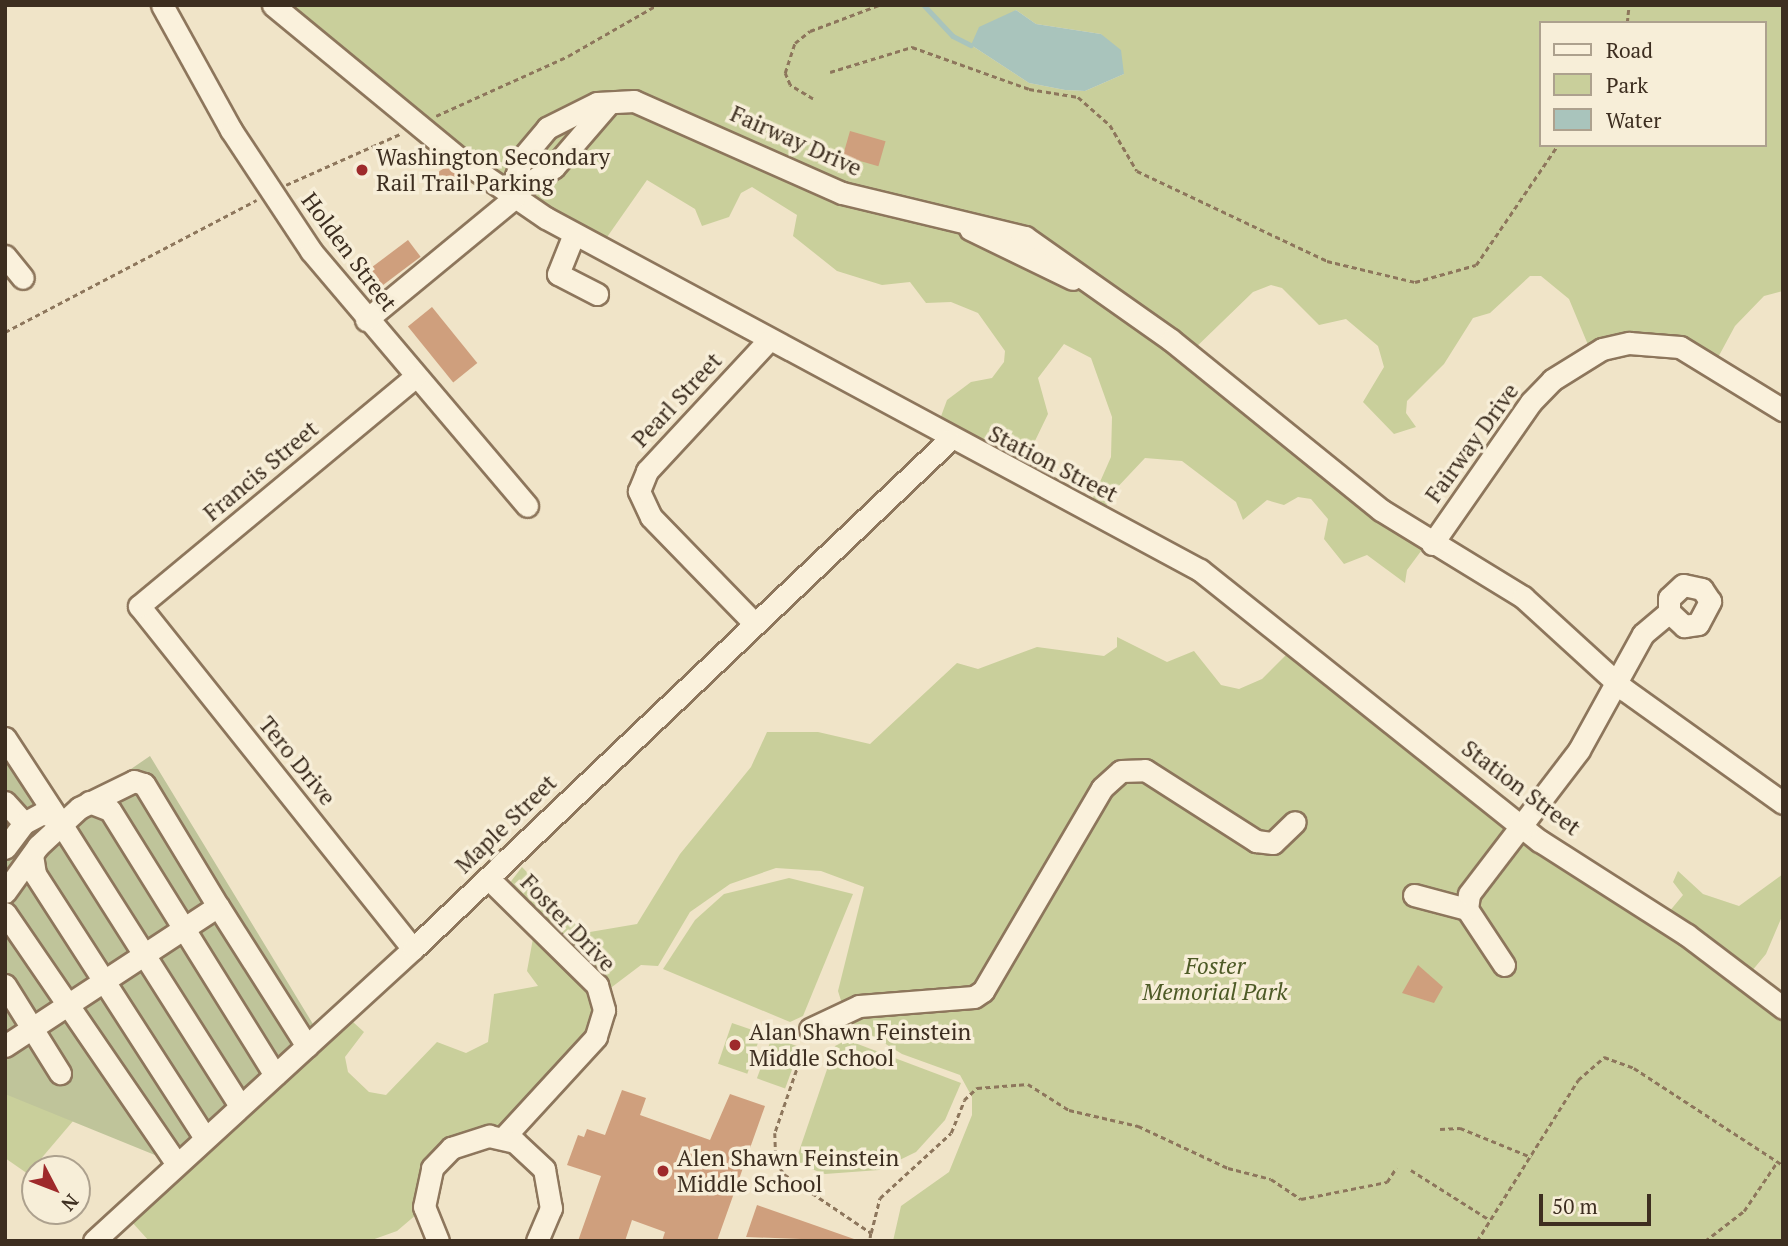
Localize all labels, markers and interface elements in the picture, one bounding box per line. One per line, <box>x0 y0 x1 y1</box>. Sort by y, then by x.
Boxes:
legend <box>1540 21 1767 147</box>
text: Road <box>1606 36 1653 64</box>
text: Park <box>1606 71 1648 99</box>
street label: Fairway Drive <box>726 100 866 182</box>
text: Water <box>1606 106 1661 134</box>
place label: Washington Secondary Rail Trail Parking <box>376 143 610 197</box>
marker: Washington Secondary Rail Trail Parking <box>354 162 370 178</box>
street label: Holden Street <box>295 187 403 317</box>
street label: Pearl Street <box>626 347 728 453</box>
street label: Fairway Drive <box>1420 378 1524 508</box>
street label: Francis Street <box>198 415 324 527</box>
street label: Station Street <box>984 420 1122 508</box>
street label: Tero Drive <box>253 711 341 811</box>
street label: Station Street <box>1456 734 1586 842</box>
street label: Maple Street <box>450 769 562 879</box>
street label: Foster Drive <box>515 869 621 977</box>
park label: Foster Memorial Park <box>1142 952 1288 1006</box>
place label: Alan Shawn Feinstein Middle School <box>749 1018 971 1072</box>
marker: Alan Shawn Feinstein Middle School <box>727 1037 743 1053</box>
place label: Alen Shawn Feinstein Middle School <box>677 1144 899 1198</box>
north arrow <box>21 1155 91 1225</box>
marker: Alen Shawn Feinstein Middle School <box>655 1163 671 1179</box>
scale bar <box>1543 1180 1655 1224</box>
text: N <box>56 1189 85 1217</box>
text: 50 m <box>1552 1192 1598 1220</box>

